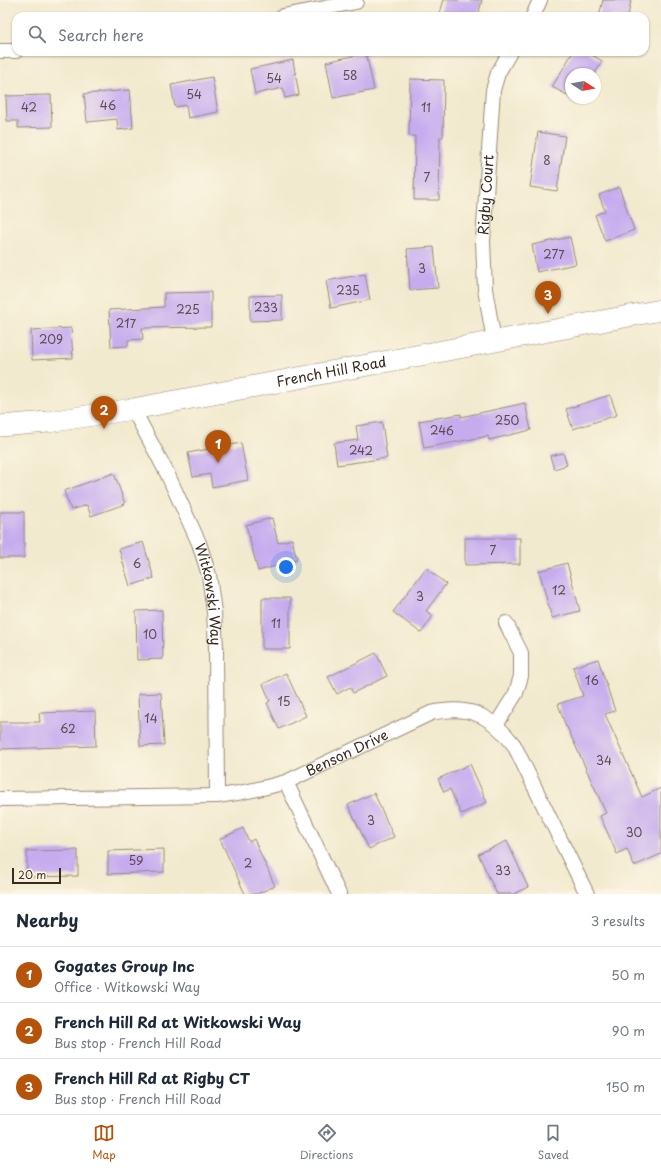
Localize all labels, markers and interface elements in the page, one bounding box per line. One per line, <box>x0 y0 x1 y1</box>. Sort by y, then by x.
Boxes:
search box <box>12 12 649 56</box>
icon: search <box>26 23 48 45</box>
text: Search here <box>58 23 144 46</box>
house number: 58 <box>342 66 358 84</box>
north arrow <box>565 68 601 104</box>
house number: 54 <box>266 69 282 87</box>
house number: 54 <box>186 85 202 103</box>
house number: 46 <box>100 96 116 114</box>
house number: 42 <box>21 98 37 116</box>
house number: 11 <box>421 98 431 116</box>
house number: 8 <box>543 151 551 169</box>
street label: Rigby Court <box>472 154 499 236</box>
house number: 7 <box>424 168 431 186</box>
house number: 277 <box>543 245 565 263</box>
house number: 3 <box>418 259 426 277</box>
house number: 235 <box>336 281 360 299</box>
pin: 3 <box>535 281 561 314</box>
house number: 233 <box>254 298 278 316</box>
house number: 225 <box>176 300 200 318</box>
house number: 217 <box>116 314 137 332</box>
house number: 209 <box>39 330 63 348</box>
street label: French Hill Road <box>275 351 388 392</box>
pin: 2 <box>91 396 117 429</box>
house number: 250 <box>495 411 520 429</box>
house number: 246 <box>430 421 454 439</box>
pin: 1 <box>205 430 231 463</box>
house number: 242 <box>349 441 373 459</box>
street label: Witkowski Way <box>190 540 227 646</box>
house number: 7 <box>490 541 497 559</box>
house number: 6 <box>133 554 141 572</box>
your location <box>276 557 296 577</box>
house number: 12 <box>552 581 566 599</box>
house number: 3 <box>416 587 424 605</box>
house number: 11 <box>271 614 281 632</box>
house number: 10 <box>143 625 157 643</box>
house number: 16 <box>585 671 599 689</box>
house number: 15 <box>277 692 291 710</box>
house number: 14 <box>144 709 158 727</box>
house number: 62 <box>60 719 76 737</box>
street label: Benson Drive <box>302 724 391 781</box>
house number: 34 <box>596 751 612 769</box>
house number: 3 <box>367 811 375 829</box>
house number: 30 <box>626 823 643 841</box>
house number: 59 <box>129 851 143 869</box>
house number: 2 <box>244 854 252 872</box>
house number: 33 <box>495 861 511 879</box>
scale bar <box>12 866 61 885</box>
text: 20 m <box>18 866 46 883</box>
text: Nearby <box>16 907 78 933</box>
text: 3 results <box>591 911 645 930</box>
text: Gogates Group Inc <box>54 954 195 977</box>
text: 1 <box>26 965 32 984</box>
text: 50 m <box>611 965 645 984</box>
text: Office · Witkowski Way <box>54 977 200 996</box>
text: French Hill Rd at Witkowski Way <box>54 1010 301 1033</box>
text: 2 <box>24 1021 34 1040</box>
text: 90 m <box>612 1021 645 1040</box>
text: Bus stop · French Hill Road <box>54 1033 222 1052</box>
text: French Hill Rd at Rigby CT <box>54 1066 250 1089</box>
text: 3 <box>25 1077 33 1096</box>
text: 150 m <box>606 1077 645 1096</box>
text: Bus stop · French Hill Road <box>54 1089 222 1108</box>
tab: Map <box>92 1122 116 1163</box>
tab: Directions <box>300 1122 353 1163</box>
tab: Saved <box>538 1122 569 1163</box>

